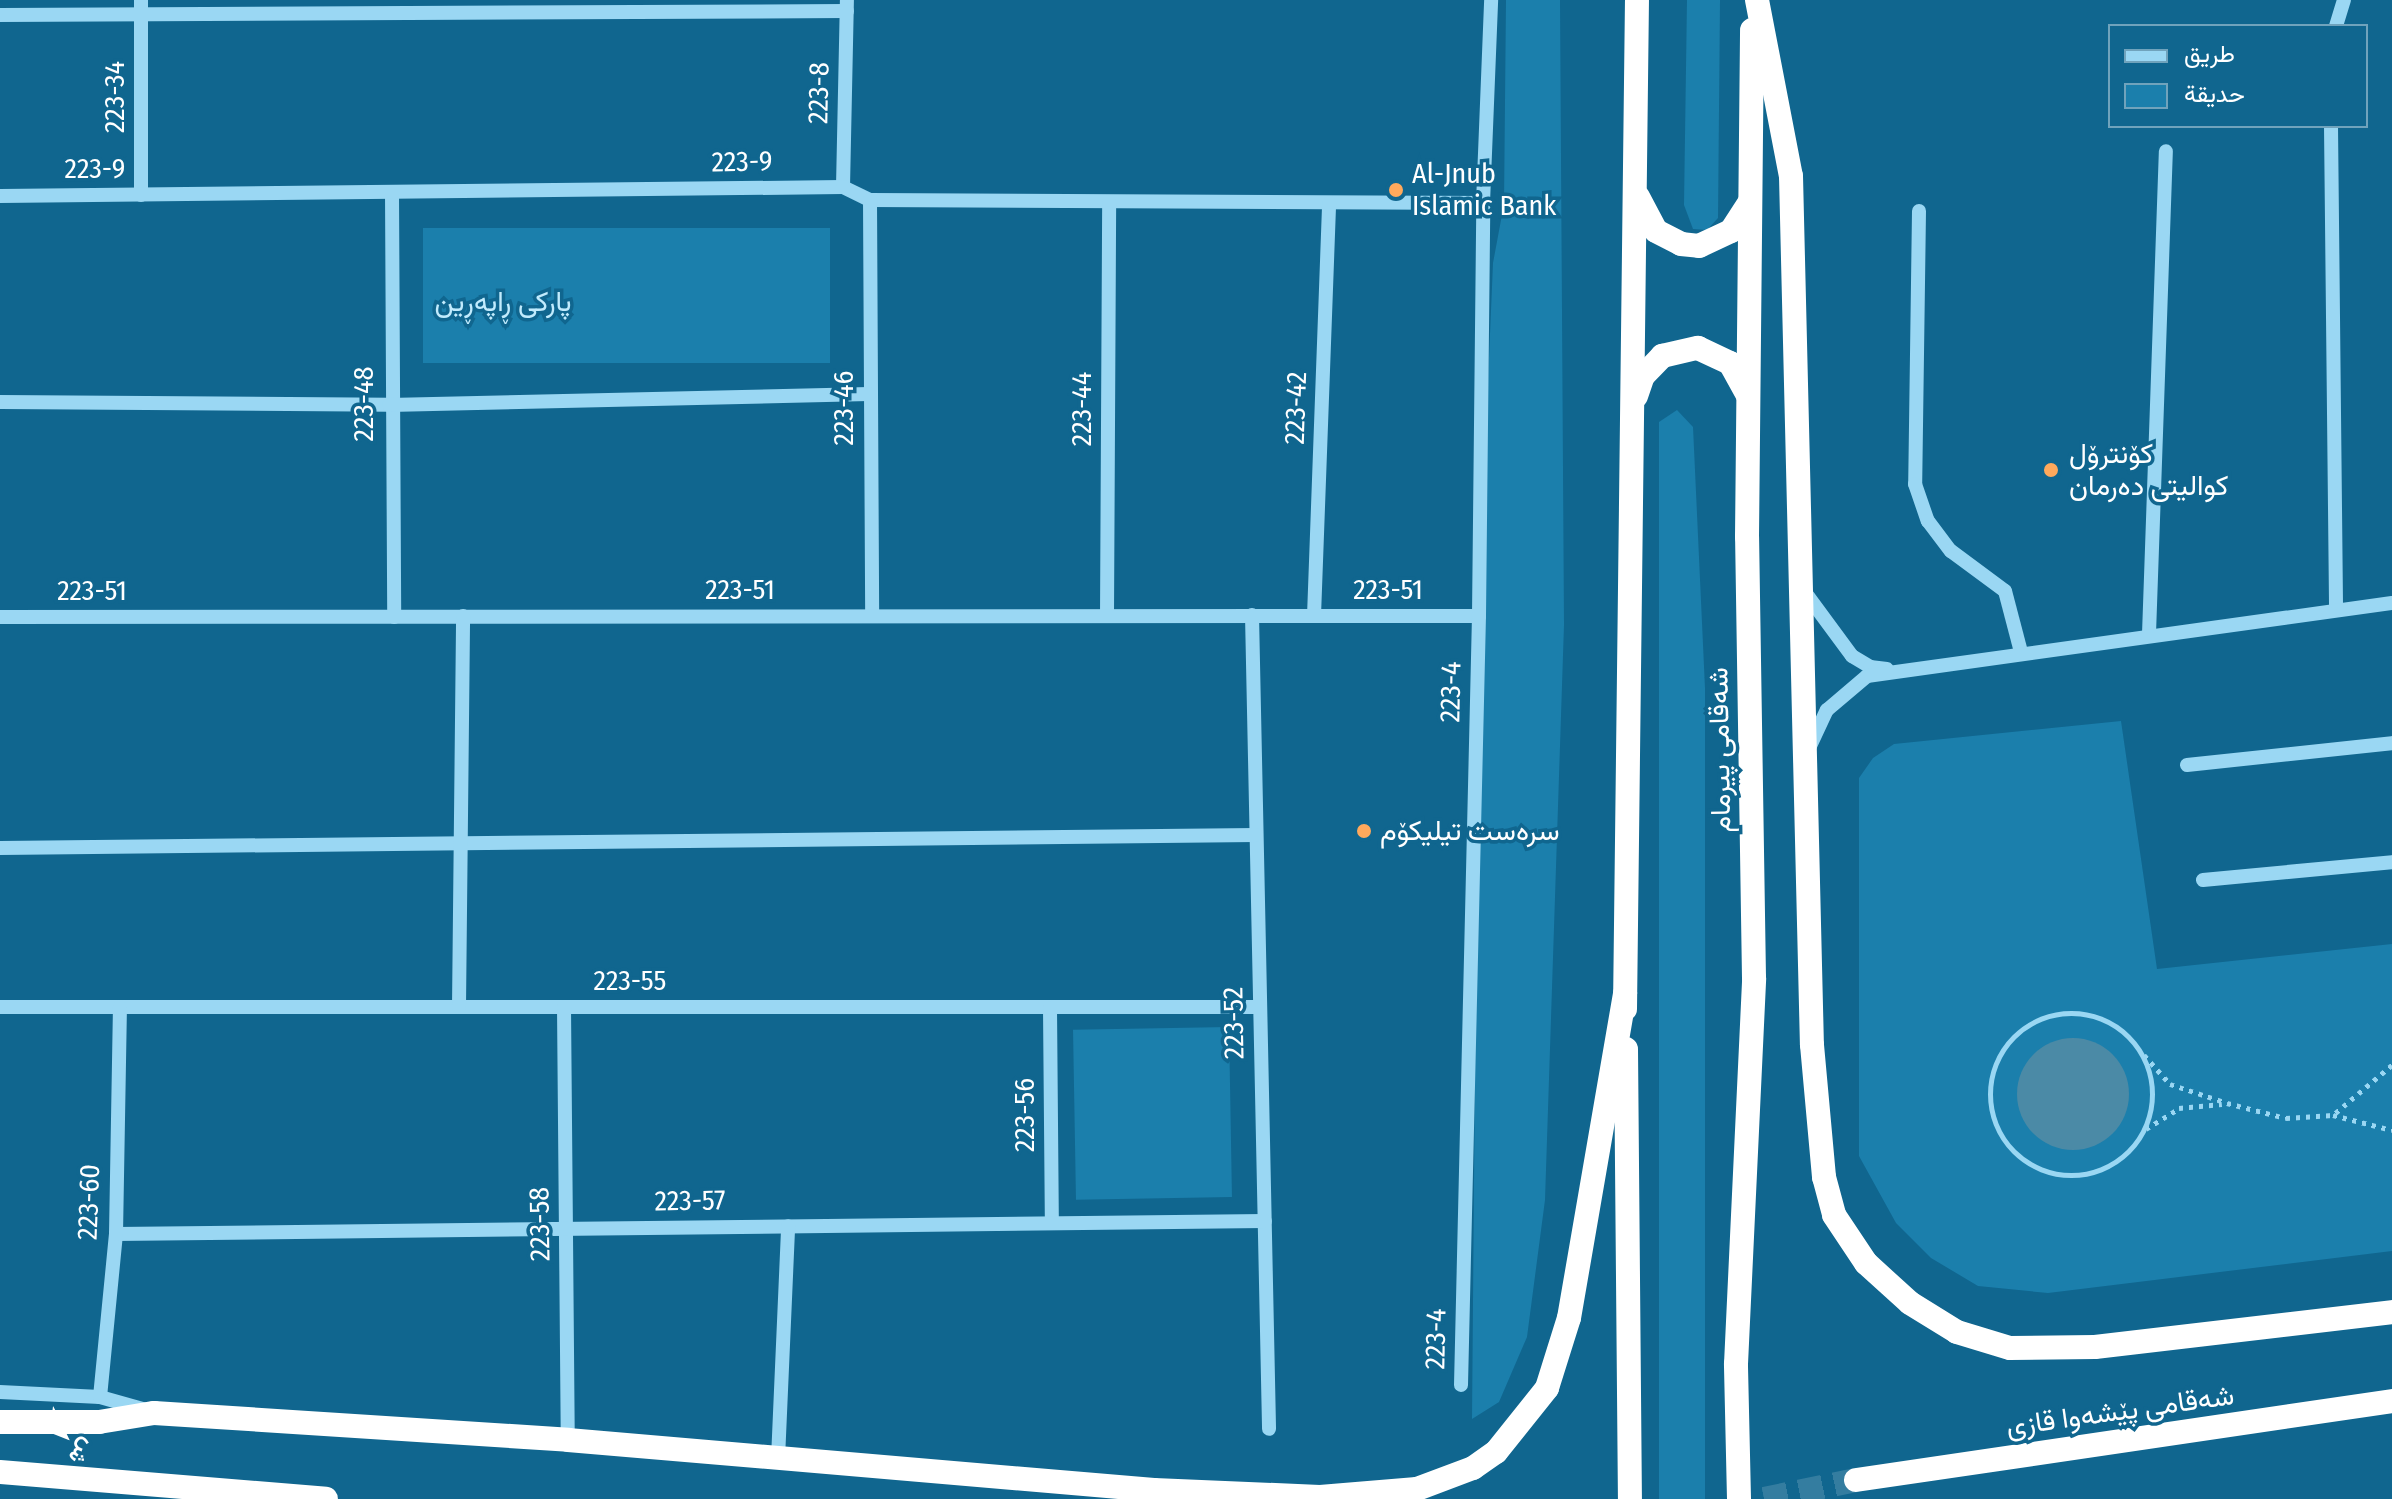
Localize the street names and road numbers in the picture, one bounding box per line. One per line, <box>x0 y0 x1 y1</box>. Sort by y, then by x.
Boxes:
street label: 223-34 <box>98 61 132 133</box>
street label: 223-8 <box>802 62 836 124</box>
street label: 223-9 <box>711 145 773 179</box>
street label: 223-9 <box>65 152 125 186</box>
street label: 223-48 <box>347 367 381 441</box>
street label: 223-46 <box>827 371 861 445</box>
street label: 223-42 <box>1278 371 1314 445</box>
street label: 223-44 <box>1065 372 1099 446</box>
street label: 223-51 <box>705 573 775 607</box>
street label: 223-51 <box>1353 573 1423 607</box>
street label: 223-51 <box>57 574 127 608</box>
street label: 223-4 <box>1434 661 1468 723</box>
street label: شەقامی پیرمام <box>1702 667 1738 833</box>
street label: 223-55 <box>594 964 666 998</box>
street label: 223-52 <box>1217 987 1251 1059</box>
street label: 223-56 <box>1008 1078 1042 1152</box>
street label: 223-60 <box>71 1163 107 1241</box>
street label: 223-57 <box>654 1184 726 1218</box>
street label: 223-58 <box>523 1187 557 1261</box>
street label: 223-4 <box>1419 1308 1453 1370</box>
street label: شەقامی پێشەوا قازی <box>2004 1378 2236 1444</box>

